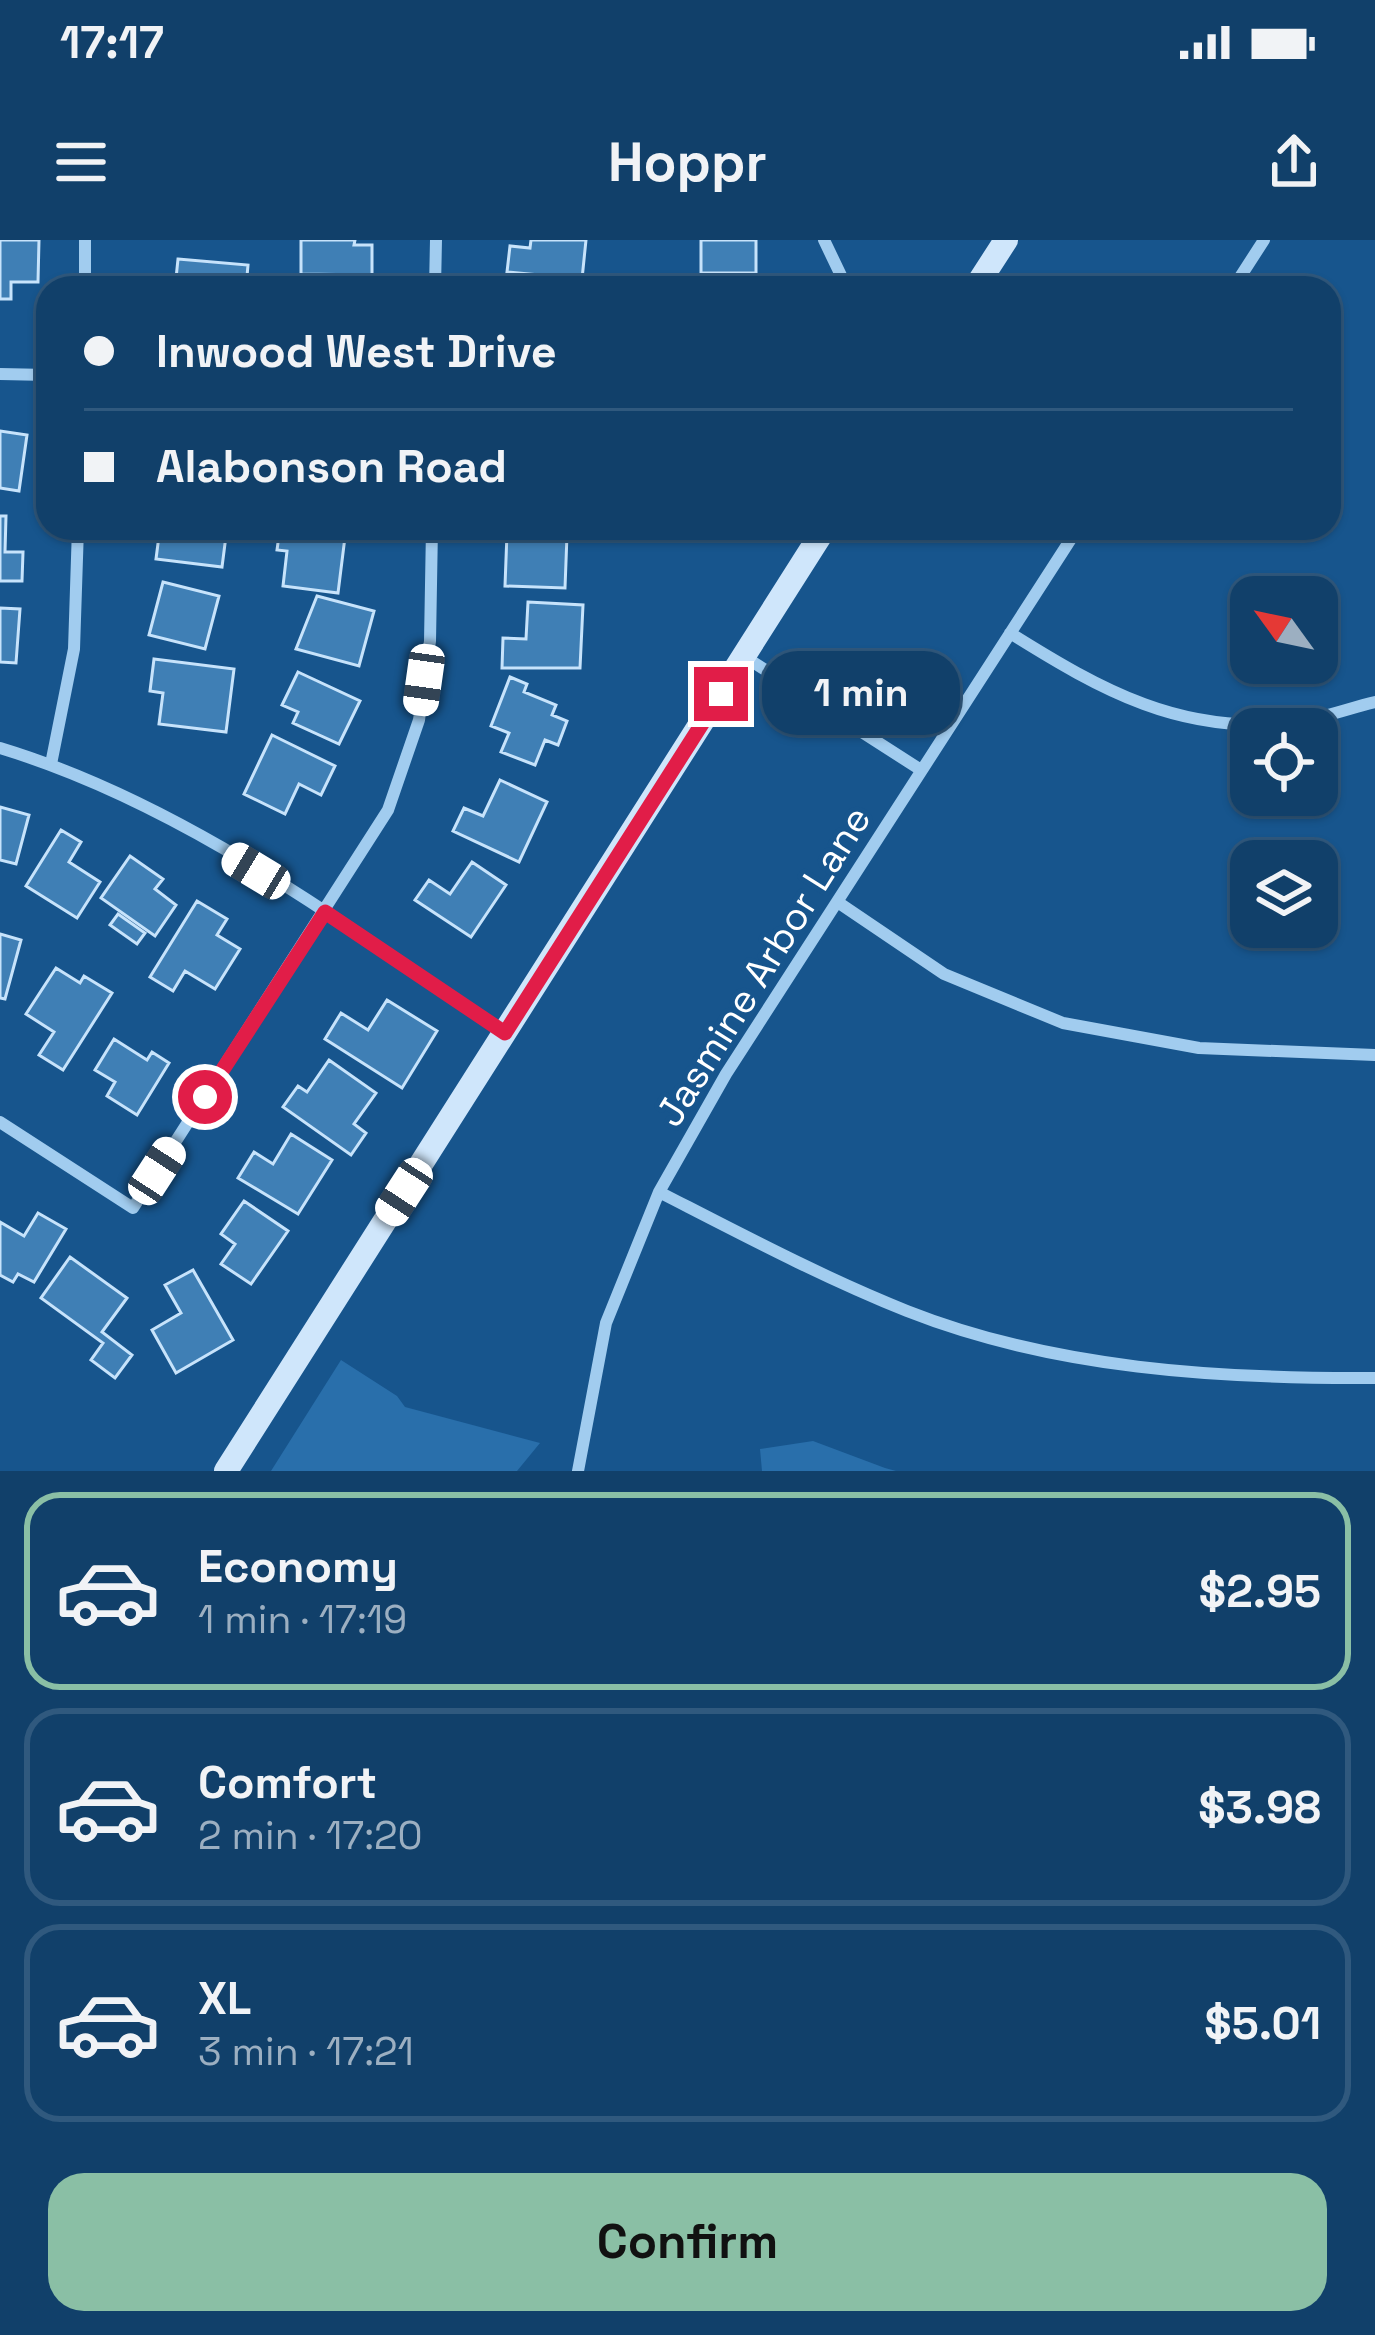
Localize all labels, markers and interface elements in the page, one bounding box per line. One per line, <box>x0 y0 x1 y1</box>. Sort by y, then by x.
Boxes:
text: 17:17 <box>60 14 164 71</box>
text: Hoppr <box>608 128 767 197</box>
icon: menu <box>48 129 114 195</box>
icon: share <box>1261 129 1327 195</box>
text: Inwood West Drive <box>156 323 557 380</box>
text: Alabonson Road <box>156 438 507 495</box>
north arrow <box>1230 576 1338 684</box>
map controls <box>1230 576 1338 948</box>
car <box>401 642 447 718</box>
callout: 1 min <box>763 652 961 736</box>
route end <box>694 667 748 721</box>
text: 1 min <box>813 668 909 717</box>
button: locate <box>1230 708 1338 816</box>
street label: Jasmine Arbor Lane <box>645 797 881 1135</box>
car <box>216 837 296 905</box>
button: layers <box>1230 840 1338 948</box>
route start <box>178 1070 232 1124</box>
car <box>122 1131 192 1211</box>
car <box>369 1152 439 1232</box>
icon: car <box>54 1537 162 1645</box>
text: Economy <box>198 1538 398 1595</box>
text: $2.95 <box>1199 1563 1321 1620</box>
text: 1 min · 17:19 <box>198 1595 407 1644</box>
icon: car <box>54 1753 162 1861</box>
text: Comfort <box>198 1754 377 1811</box>
text: $3.98 <box>1198 1779 1321 1836</box>
text: 2 min · 17:20 <box>198 1811 423 1860</box>
icon: car <box>54 1969 162 2077</box>
text: XL <box>198 1970 251 2027</box>
text: $5.01 <box>1204 1995 1321 2052</box>
text: 3 min · 17:21 <box>198 2027 414 2076</box>
button: Confirm <box>48 2173 1327 2311</box>

